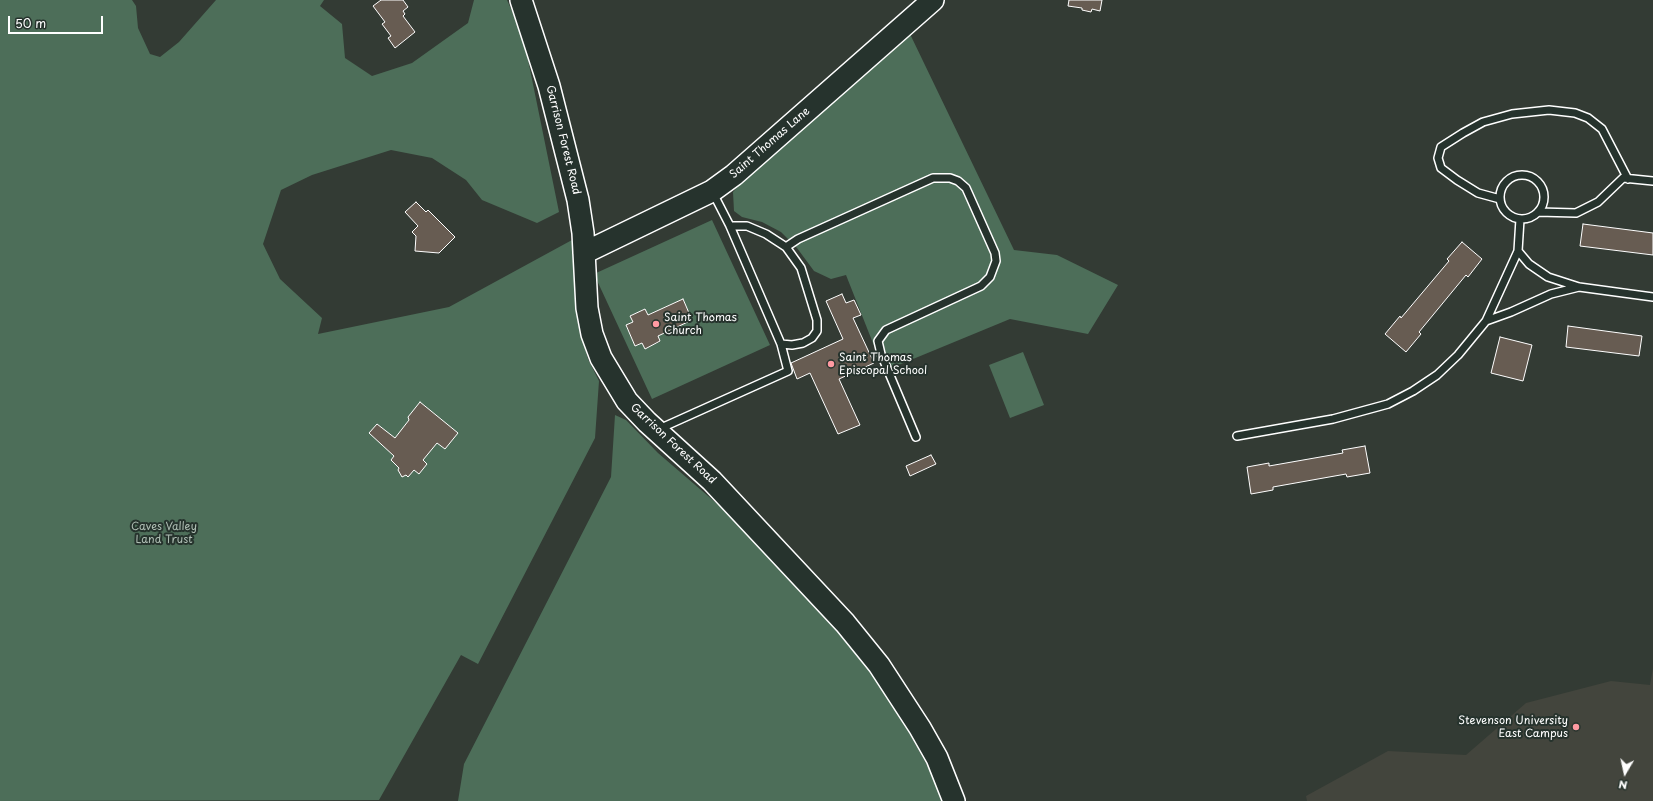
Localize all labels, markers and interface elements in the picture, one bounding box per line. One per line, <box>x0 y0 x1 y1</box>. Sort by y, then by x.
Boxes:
scale bar <box>10 8 105 34</box>
text: 50 m <box>15 14 46 32</box>
street label: Garrison Forest Road <box>543 84 583 196</box>
street label: Saint Thomas Lane <box>727 105 813 181</box>
place label: Saint Thomas Church <box>664 311 737 337</box>
marker: Saint Thomas Church <box>651 319 661 329</box>
place label: Saint Thomas Episcopal School <box>839 351 927 377</box>
marker: Saint Thomas Episcopal School <box>826 359 836 369</box>
street label: Garrison Forest Road <box>627 401 719 487</box>
park label: Caves Valley Land Trust <box>131 520 197 546</box>
place label: Stevenson University East Campus <box>1458 714 1568 740</box>
marker: Stevenson University East Campus <box>1571 722 1581 732</box>
north arrow <box>1605 753 1645 793</box>
text: N <box>1617 776 1629 794</box>

